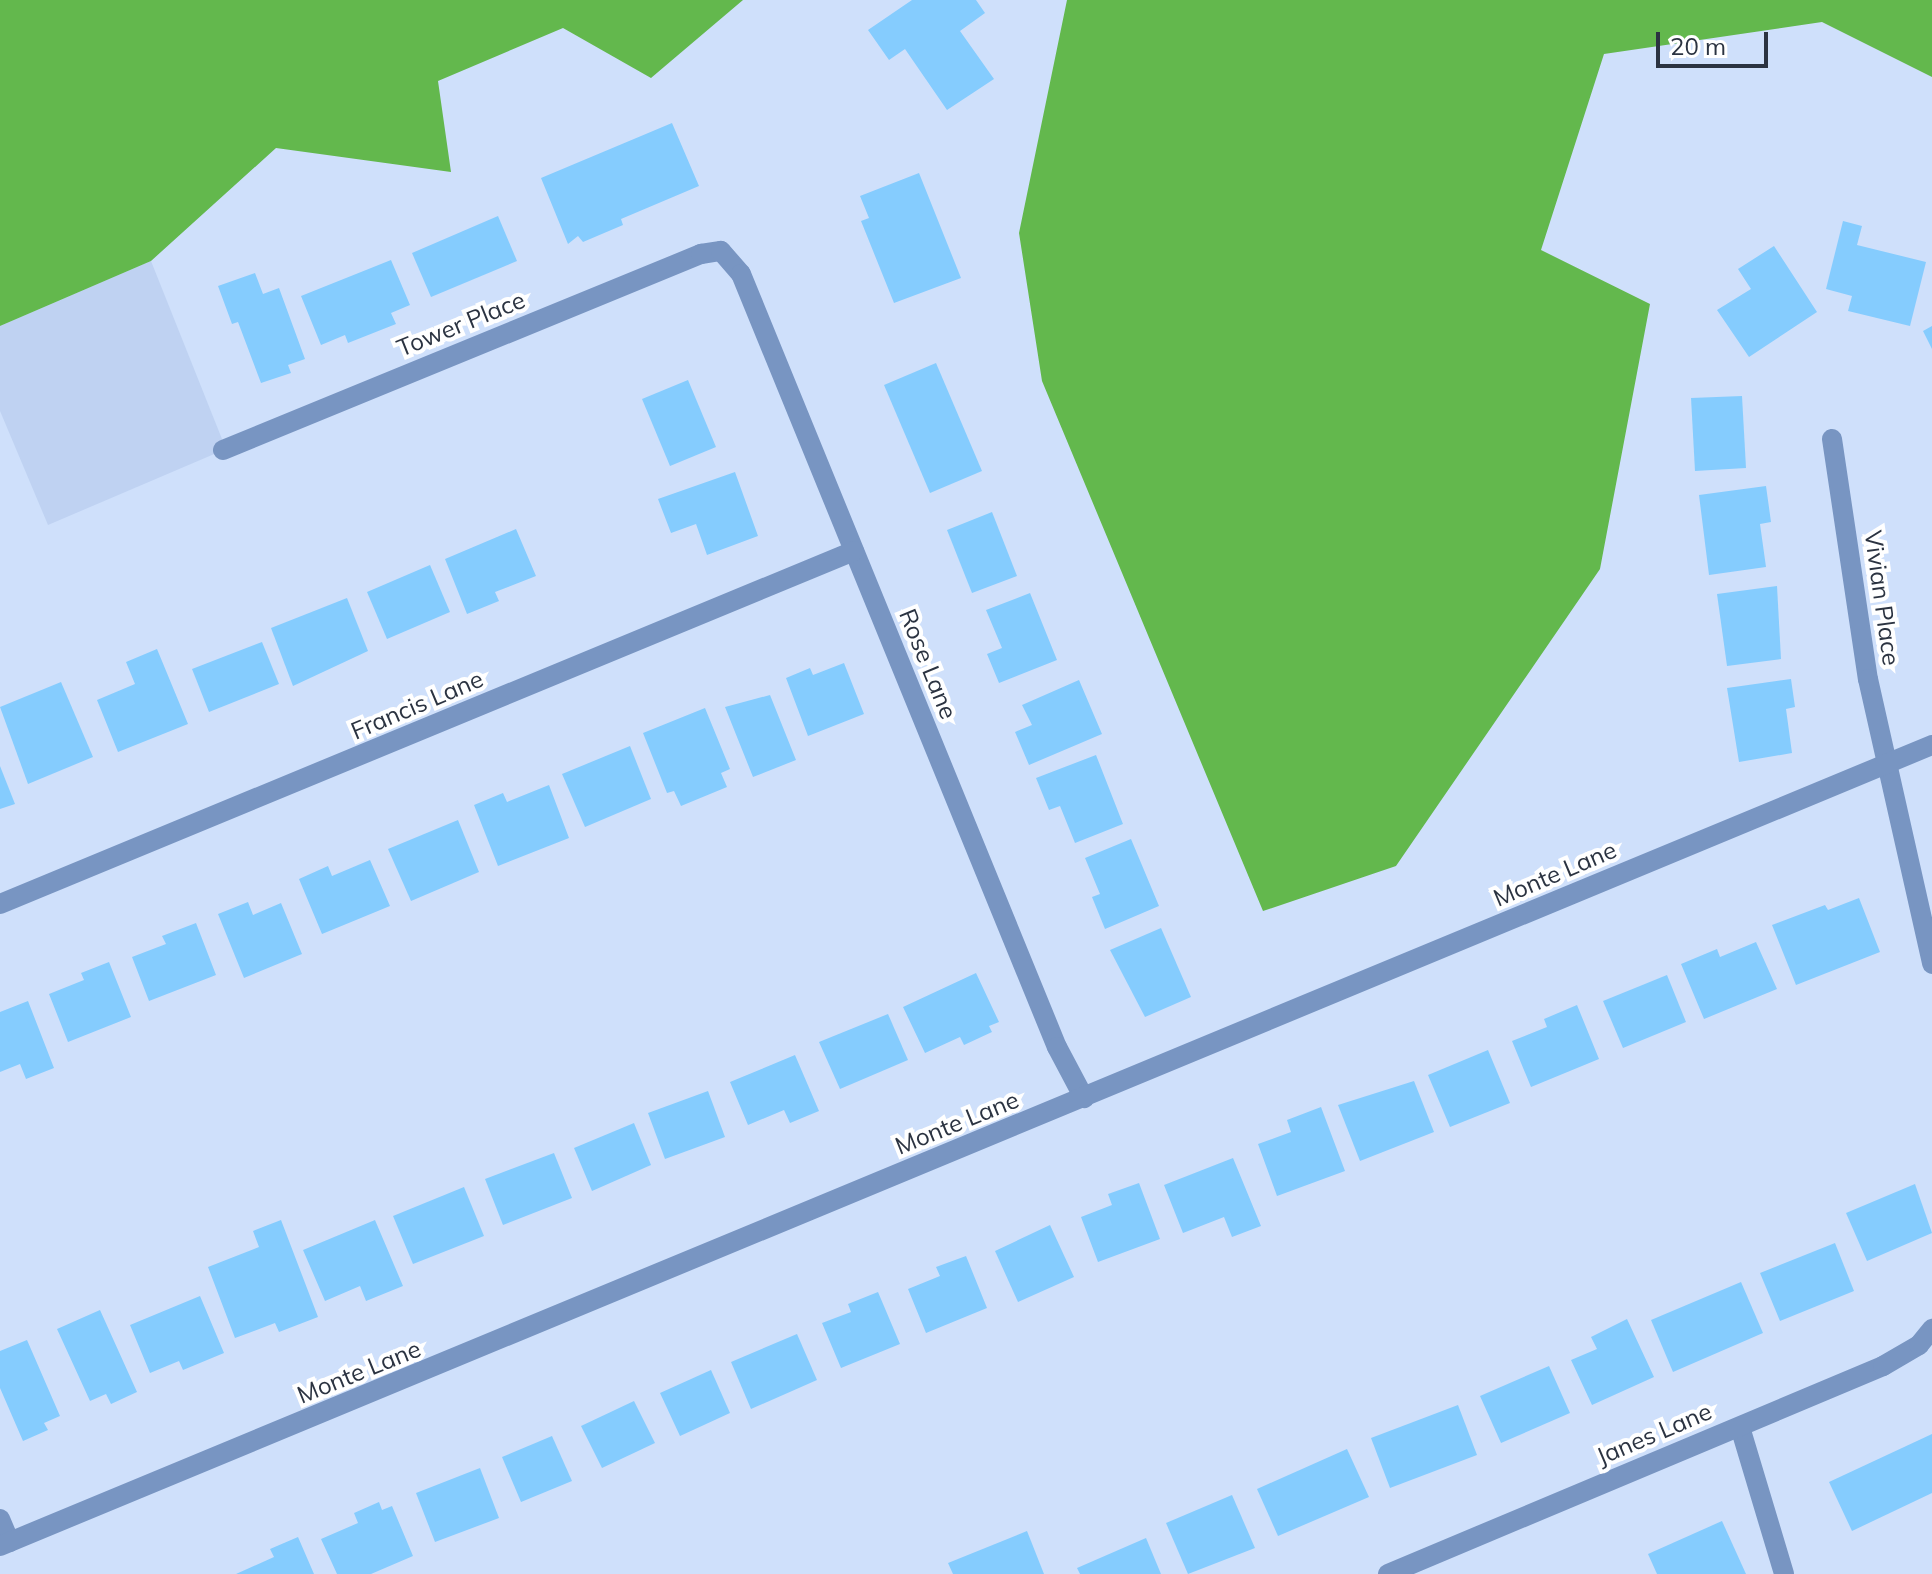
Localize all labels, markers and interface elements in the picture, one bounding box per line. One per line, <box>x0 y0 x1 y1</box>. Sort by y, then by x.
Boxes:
scale bar <box>1660 16 1772 66</box>
text: 20 m <box>1670 31 1726 61</box>
street label: Tower Place <box>393 285 529 363</box>
street label: Vivian Place <box>1858 529 1906 667</box>
street label: Rose Lane <box>893 605 963 723</box>
street label: Francis Lane <box>347 664 487 746</box>
street label: Monte Lane <box>1489 835 1621 913</box>
street label: Monte Lane <box>891 1085 1023 1161</box>
street label: Monte Lane <box>293 1334 425 1410</box>
street label: Janes Lane <box>1592 1397 1716 1471</box>

